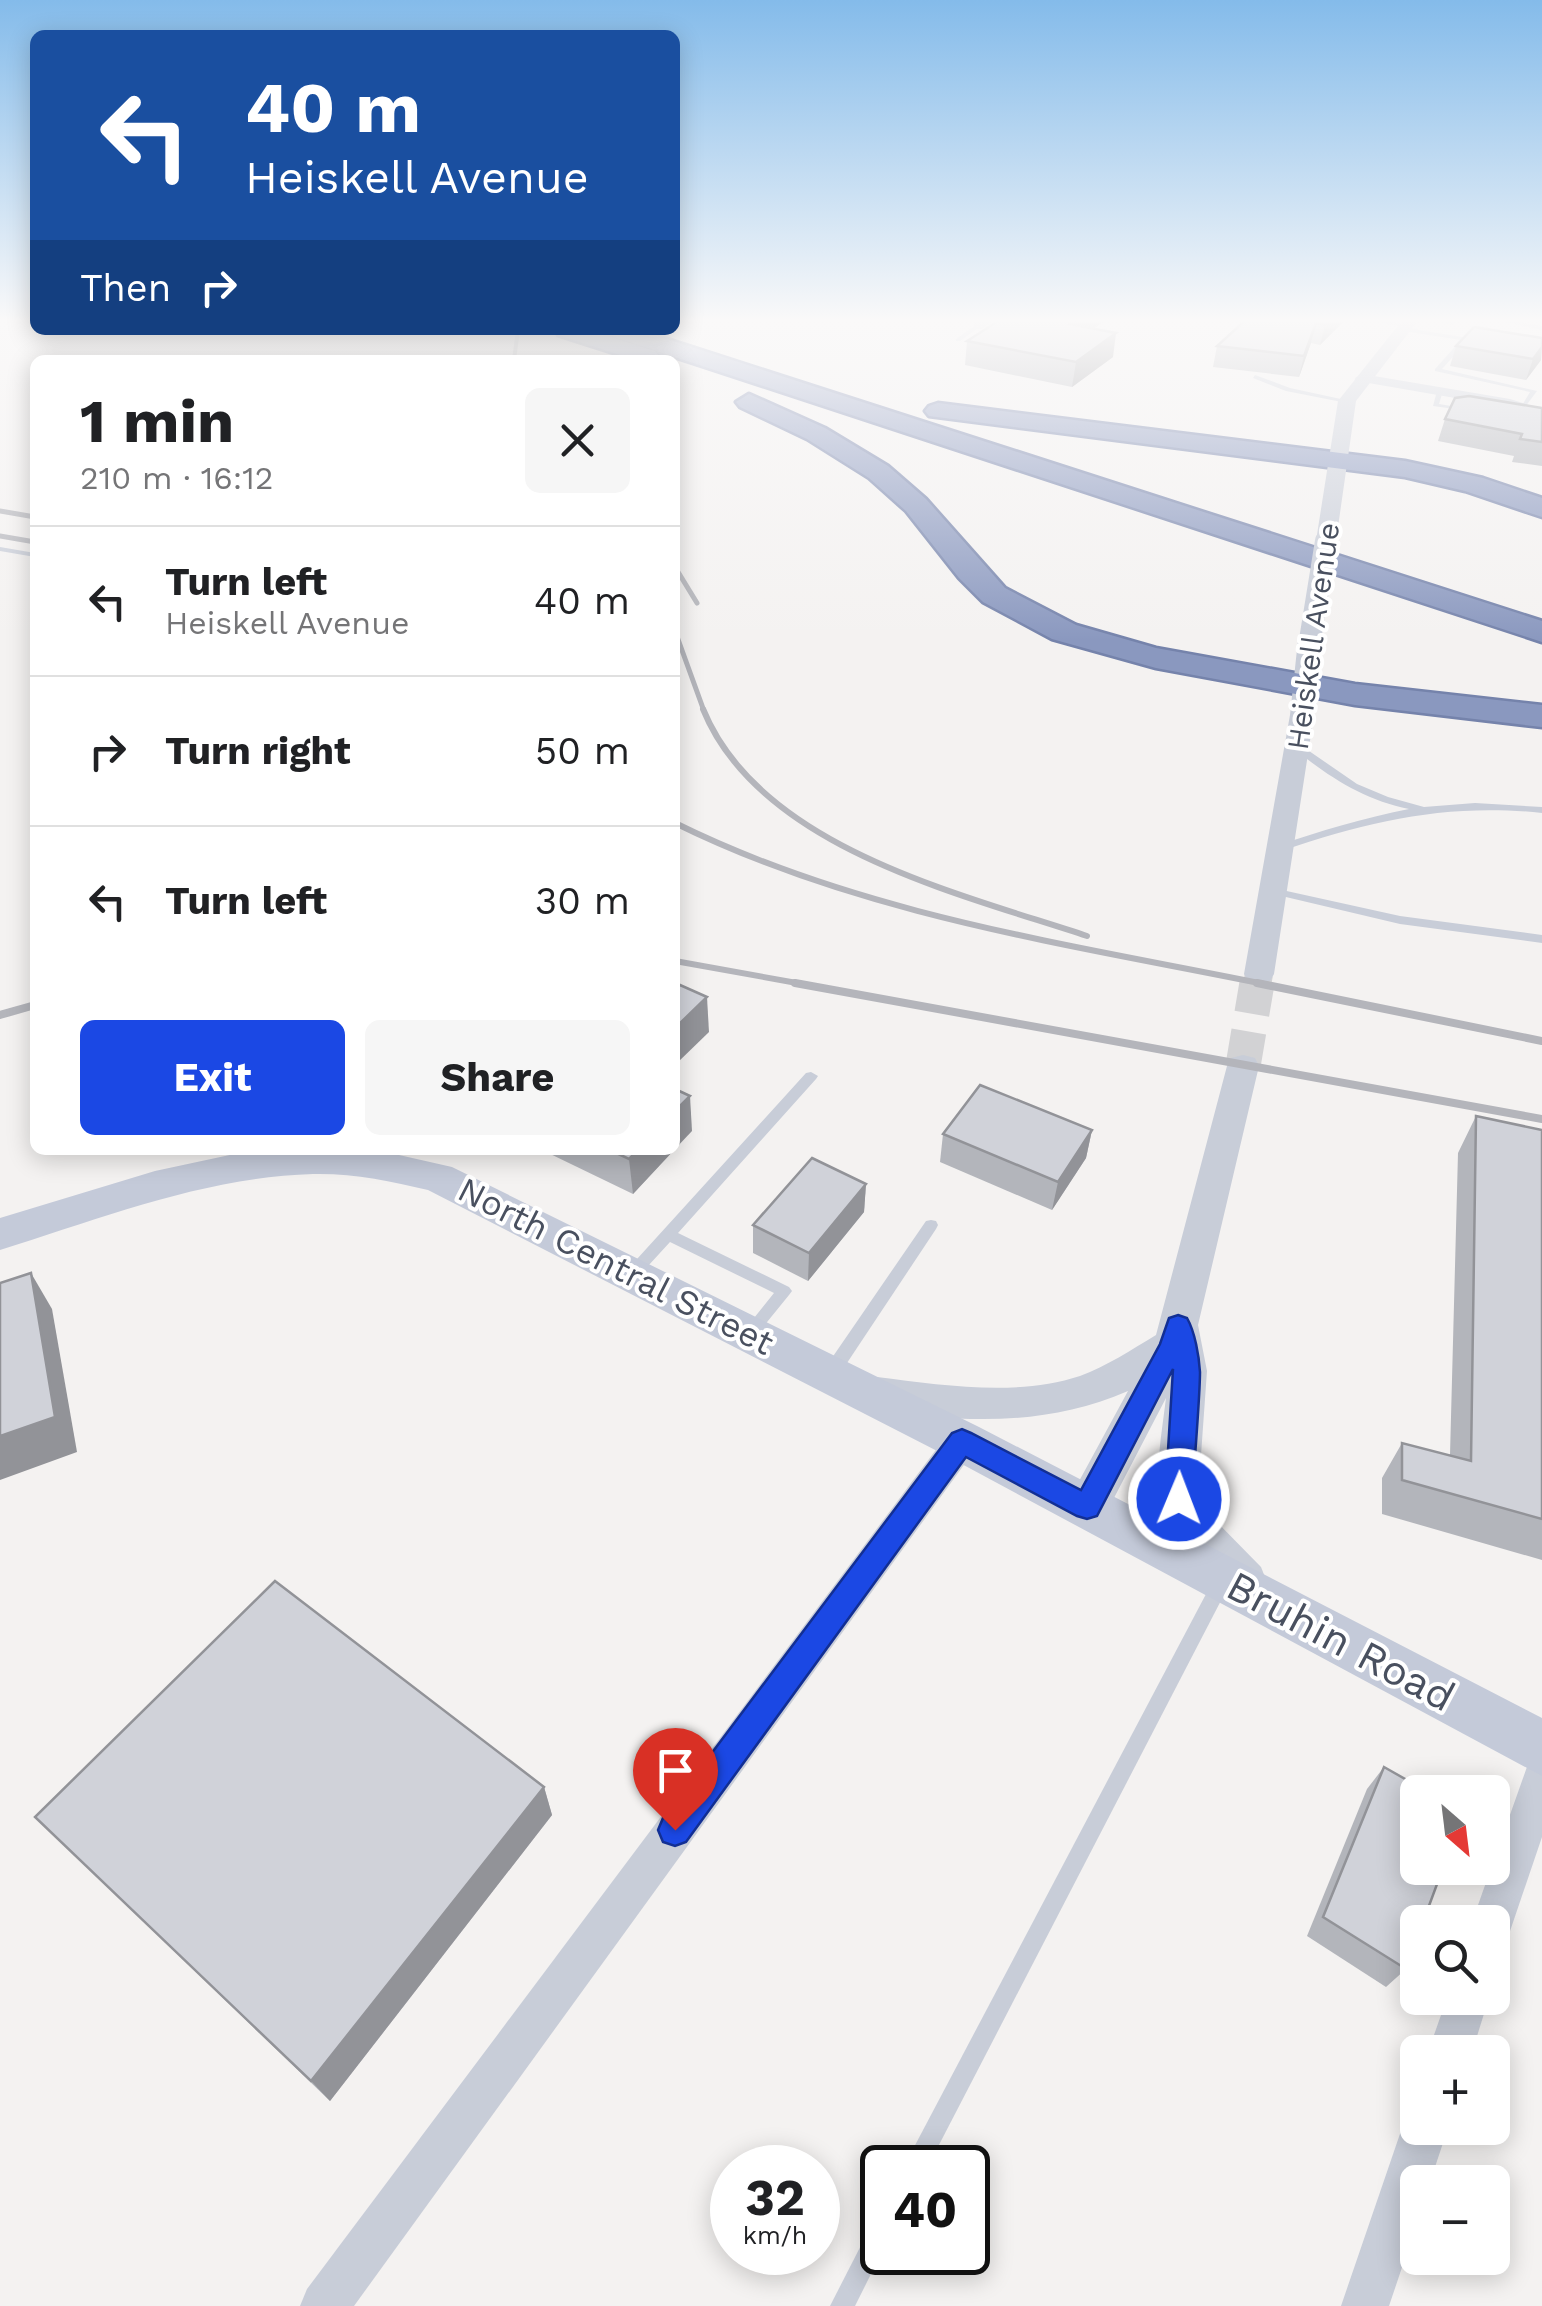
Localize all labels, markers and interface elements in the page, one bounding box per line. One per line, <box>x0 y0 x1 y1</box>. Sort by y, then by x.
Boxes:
text: 40 m <box>245 67 421 149</box>
icon: left <box>80 70 210 200</box>
text: Heiskell Avenue <box>245 151 589 204</box>
icon: right <box>191 260 246 315</box>
text: Then <box>80 266 171 310</box>
text: 1 min <box>80 386 234 457</box>
button: close <box>525 388 630 493</box>
text: 210 m · 16:12 <box>80 459 273 497</box>
street label: Heiskell Avenue <box>1280 520 1346 752</box>
text: Turn left <box>165 560 327 604</box>
icon: left <box>80 574 135 629</box>
text: 40 m <box>534 579 630 623</box>
text: Heiskell Avenue <box>165 604 409 642</box>
icon: right <box>80 724 135 779</box>
text: Turn right <box>165 729 351 773</box>
text: 50 m <box>535 729 630 773</box>
icon: left <box>80 874 135 929</box>
text: Turn left <box>165 879 327 923</box>
text: 30 m <box>535 879 630 923</box>
button: Exit <box>80 1020 345 1135</box>
button: Share <box>365 1020 630 1135</box>
street label: North Central Street <box>451 1168 781 1364</box>
position arrow <box>1127 1447 1231 1551</box>
street label: Bruhin Road <box>1219 1561 1463 1721</box>
pin <box>633 1728 718 1831</box>
icon: arrive <box>648 1743 703 1798</box>
north arrow <box>1400 1775 1510 1885</box>
map controls <box>1400 1775 1510 2275</box>
button: search <box>1400 1905 1510 2015</box>
button: + <box>1400 2035 1510 2145</box>
speed limit sign: 40 <box>860 2145 990 2275</box>
button: − <box>1400 2165 1510 2275</box>
text: 32 <box>745 2168 805 2227</box>
text: km/h <box>743 2221 807 2250</box>

